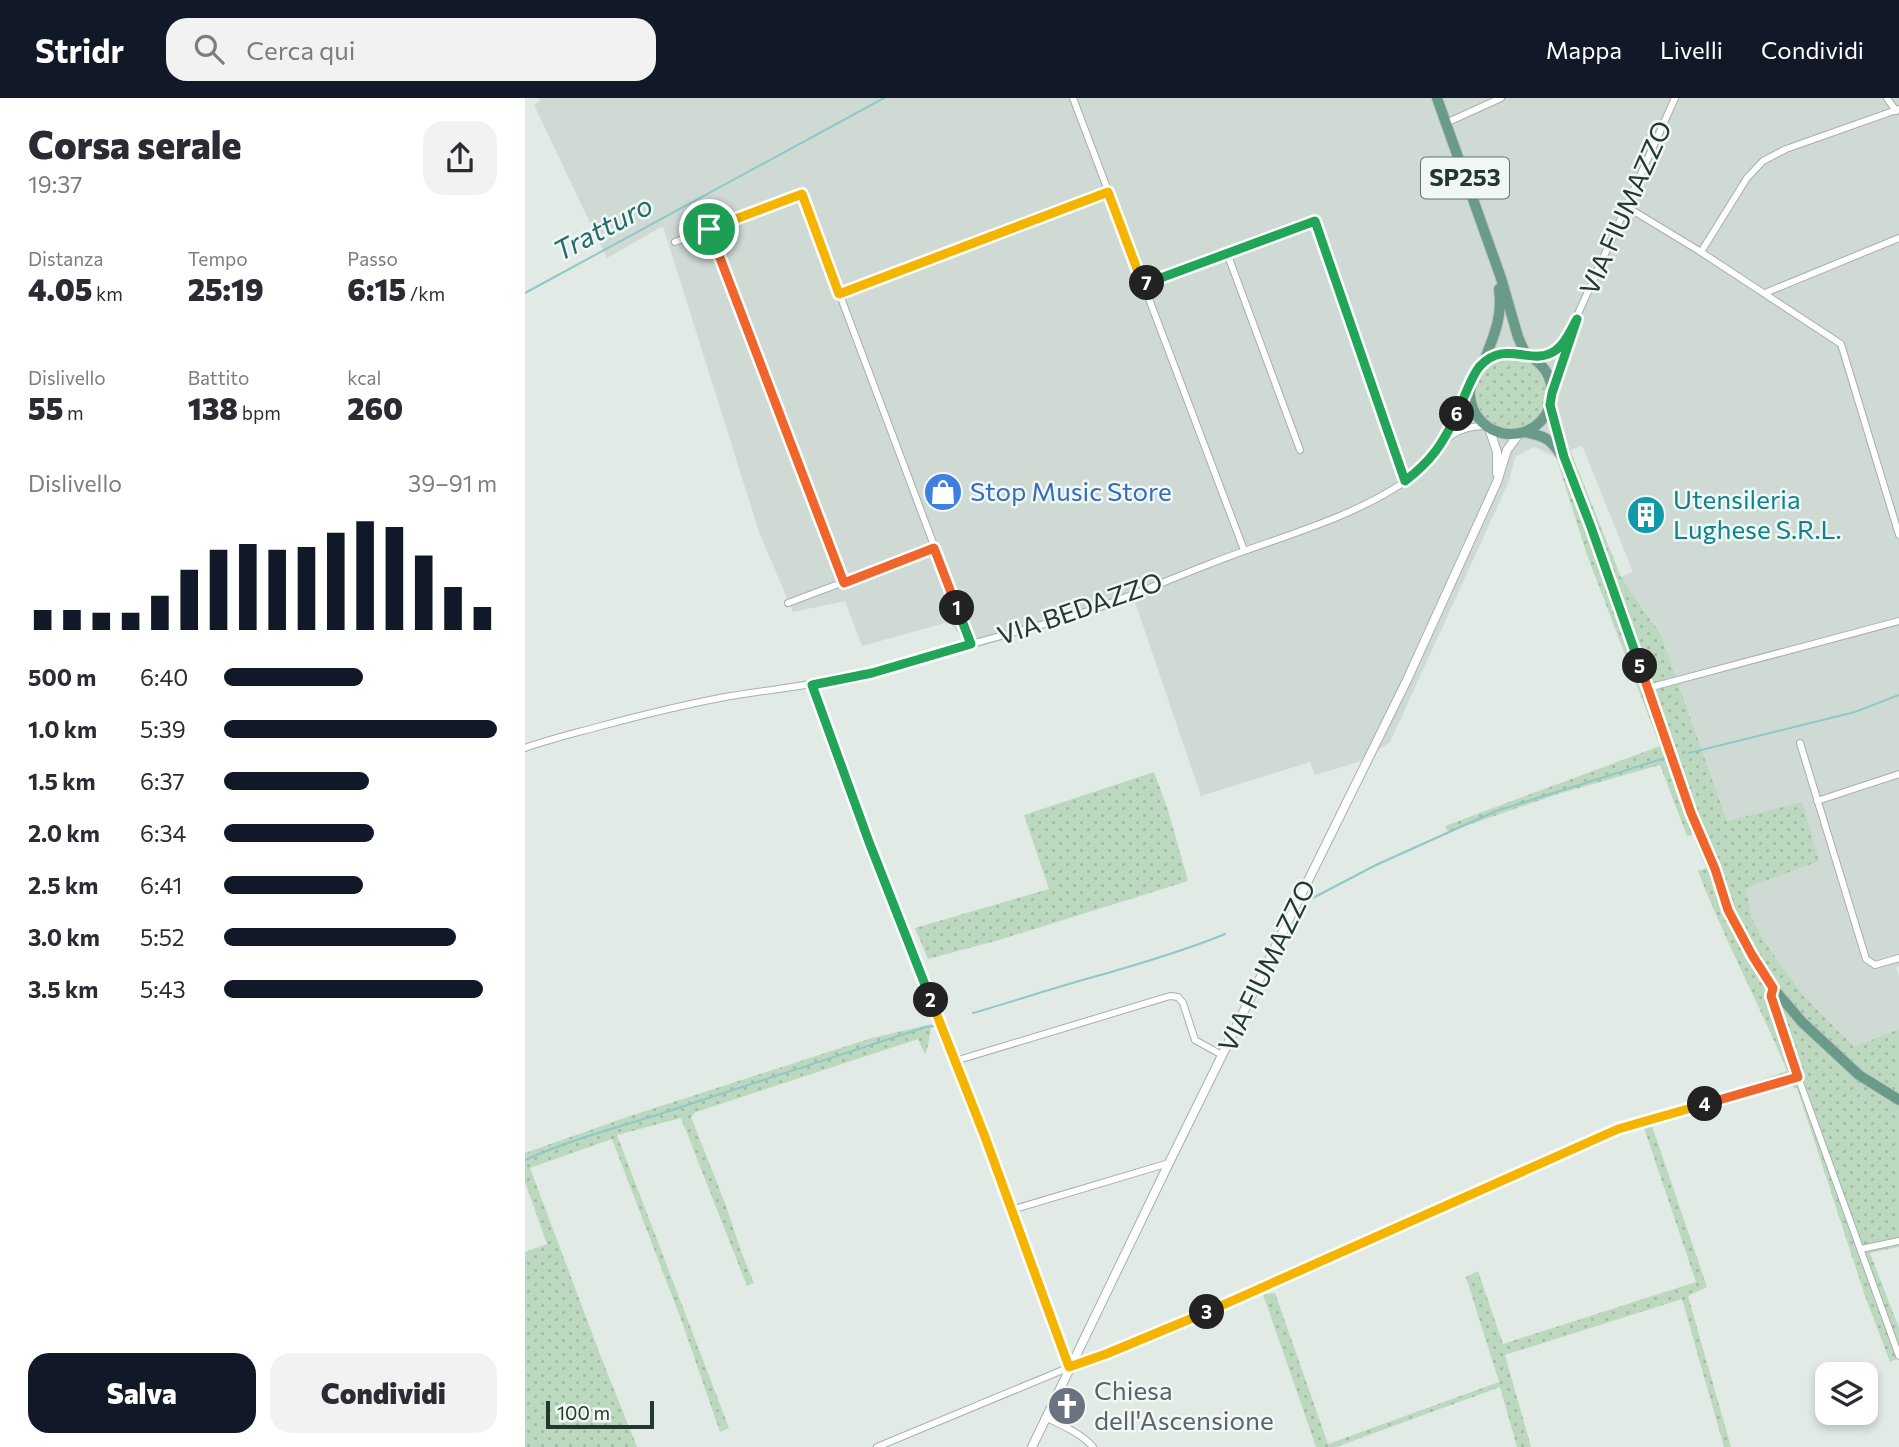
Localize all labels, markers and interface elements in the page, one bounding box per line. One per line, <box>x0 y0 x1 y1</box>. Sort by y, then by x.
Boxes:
search box <box>166 18 656 81</box>
text: Stridr <box>35 29 124 70</box>
icon: search <box>190 30 228 68</box>
text: Cerca qui <box>246 34 355 65</box>
text: Mappa <box>1546 35 1622 64</box>
text: Livelli <box>1660 35 1723 64</box>
text: Condividi <box>1761 35 1864 64</box>
street label: VIA FIUMAZZO <box>1572 115 1677 299</box>
text: Corsa serale <box>28 120 242 167</box>
button: share <box>423 121 497 195</box>
road number: SP253 <box>1421 158 1509 198</box>
text: 19:37 <box>28 170 82 198</box>
water label: Tratturo <box>547 187 658 267</box>
pin <box>679 199 739 259</box>
icon: arrive <box>690 210 728 248</box>
text: Distanza <box>28 247 103 270</box>
text: Tempo <box>188 247 248 270</box>
text: Passo <box>347 247 398 270</box>
pin: 7 <box>1129 266 1165 300</box>
text: 4.05 <box>28 270 92 307</box>
text: 25:19 <box>188 270 264 307</box>
text: 6:15 <box>347 270 406 307</box>
text: 7 <box>1141 271 1152 294</box>
text: km <box>92 282 123 305</box>
text: /km <box>406 282 445 305</box>
text: Dislivello <box>28 366 106 389</box>
text: Battito <box>188 366 249 389</box>
text: kcal <box>347 366 381 389</box>
text: 55 <box>28 389 63 426</box>
text: 138 <box>188 389 238 426</box>
text: 260 <box>347 389 403 426</box>
pin: 6 <box>1439 396 1475 432</box>
text: m <box>63 401 84 424</box>
text: bpm <box>238 401 281 424</box>
text: 6 <box>1451 402 1462 425</box>
text: Dislivello <box>28 469 122 497</box>
text: 39–91 m <box>408 469 497 497</box>
shop icon: Stop Music Store <box>922 471 964 513</box>
place label: Stop Music Store <box>970 475 1172 506</box>
place label: Utensileria Lughese S.R.L. <box>1673 483 1842 544</box>
building icon: Utensileria Lughese S.R.L. <box>1625 494 1667 536</box>
street label: VIA BEDAZZO <box>993 565 1166 650</box>
pin: 1 <box>939 590 975 626</box>
text: 1 <box>952 596 961 619</box>
pin: 5 <box>1623 648 1657 684</box>
text: 5 <box>1634 654 1645 677</box>
text: 500 m <box>28 663 96 691</box>
text: 6:40 <box>140 663 188 691</box>
text: 1.0 km <box>28 715 97 743</box>
text: 5:39 <box>140 715 186 743</box>
text: 1.5 km <box>28 767 96 795</box>
text: 6:37 <box>140 767 185 795</box>
text: 2.0 km <box>28 819 100 847</box>
text: 6:34 <box>140 819 186 847</box>
text: 2.5 km <box>28 871 98 899</box>
text: 6:41 <box>140 871 182 899</box>
street label: VIA FIUMAZZO <box>1211 874 1321 1056</box>
text: 3.0 km <box>28 923 100 951</box>
text: 5:52 <box>140 923 185 951</box>
text: 3.5 km <box>28 975 98 1003</box>
text: 5:43 <box>140 975 186 1003</box>
pin: 2 <box>913 982 949 1018</box>
text: 2 <box>925 988 936 1011</box>
pin: 4 <box>1687 1086 1723 1122</box>
text: 4 <box>1699 1092 1710 1115</box>
pin: 3 <box>1189 1294 1225 1330</box>
text: 3 <box>1201 1300 1212 1323</box>
button: Salva <box>28 1353 256 1433</box>
button: Condividi <box>270 1353 497 1433</box>
map controls <box>1815 1362 1878 1425</box>
button: layers <box>1815 1362 1878 1425</box>
place label: Chiesa dell'Ascensione <box>1094 1374 1274 1435</box>
church icon: Chiesa dell'Ascensione <box>1046 1385 1088 1427</box>
scale bar <box>546 1398 655 1430</box>
text: 100 m <box>557 1401 610 1424</box>

